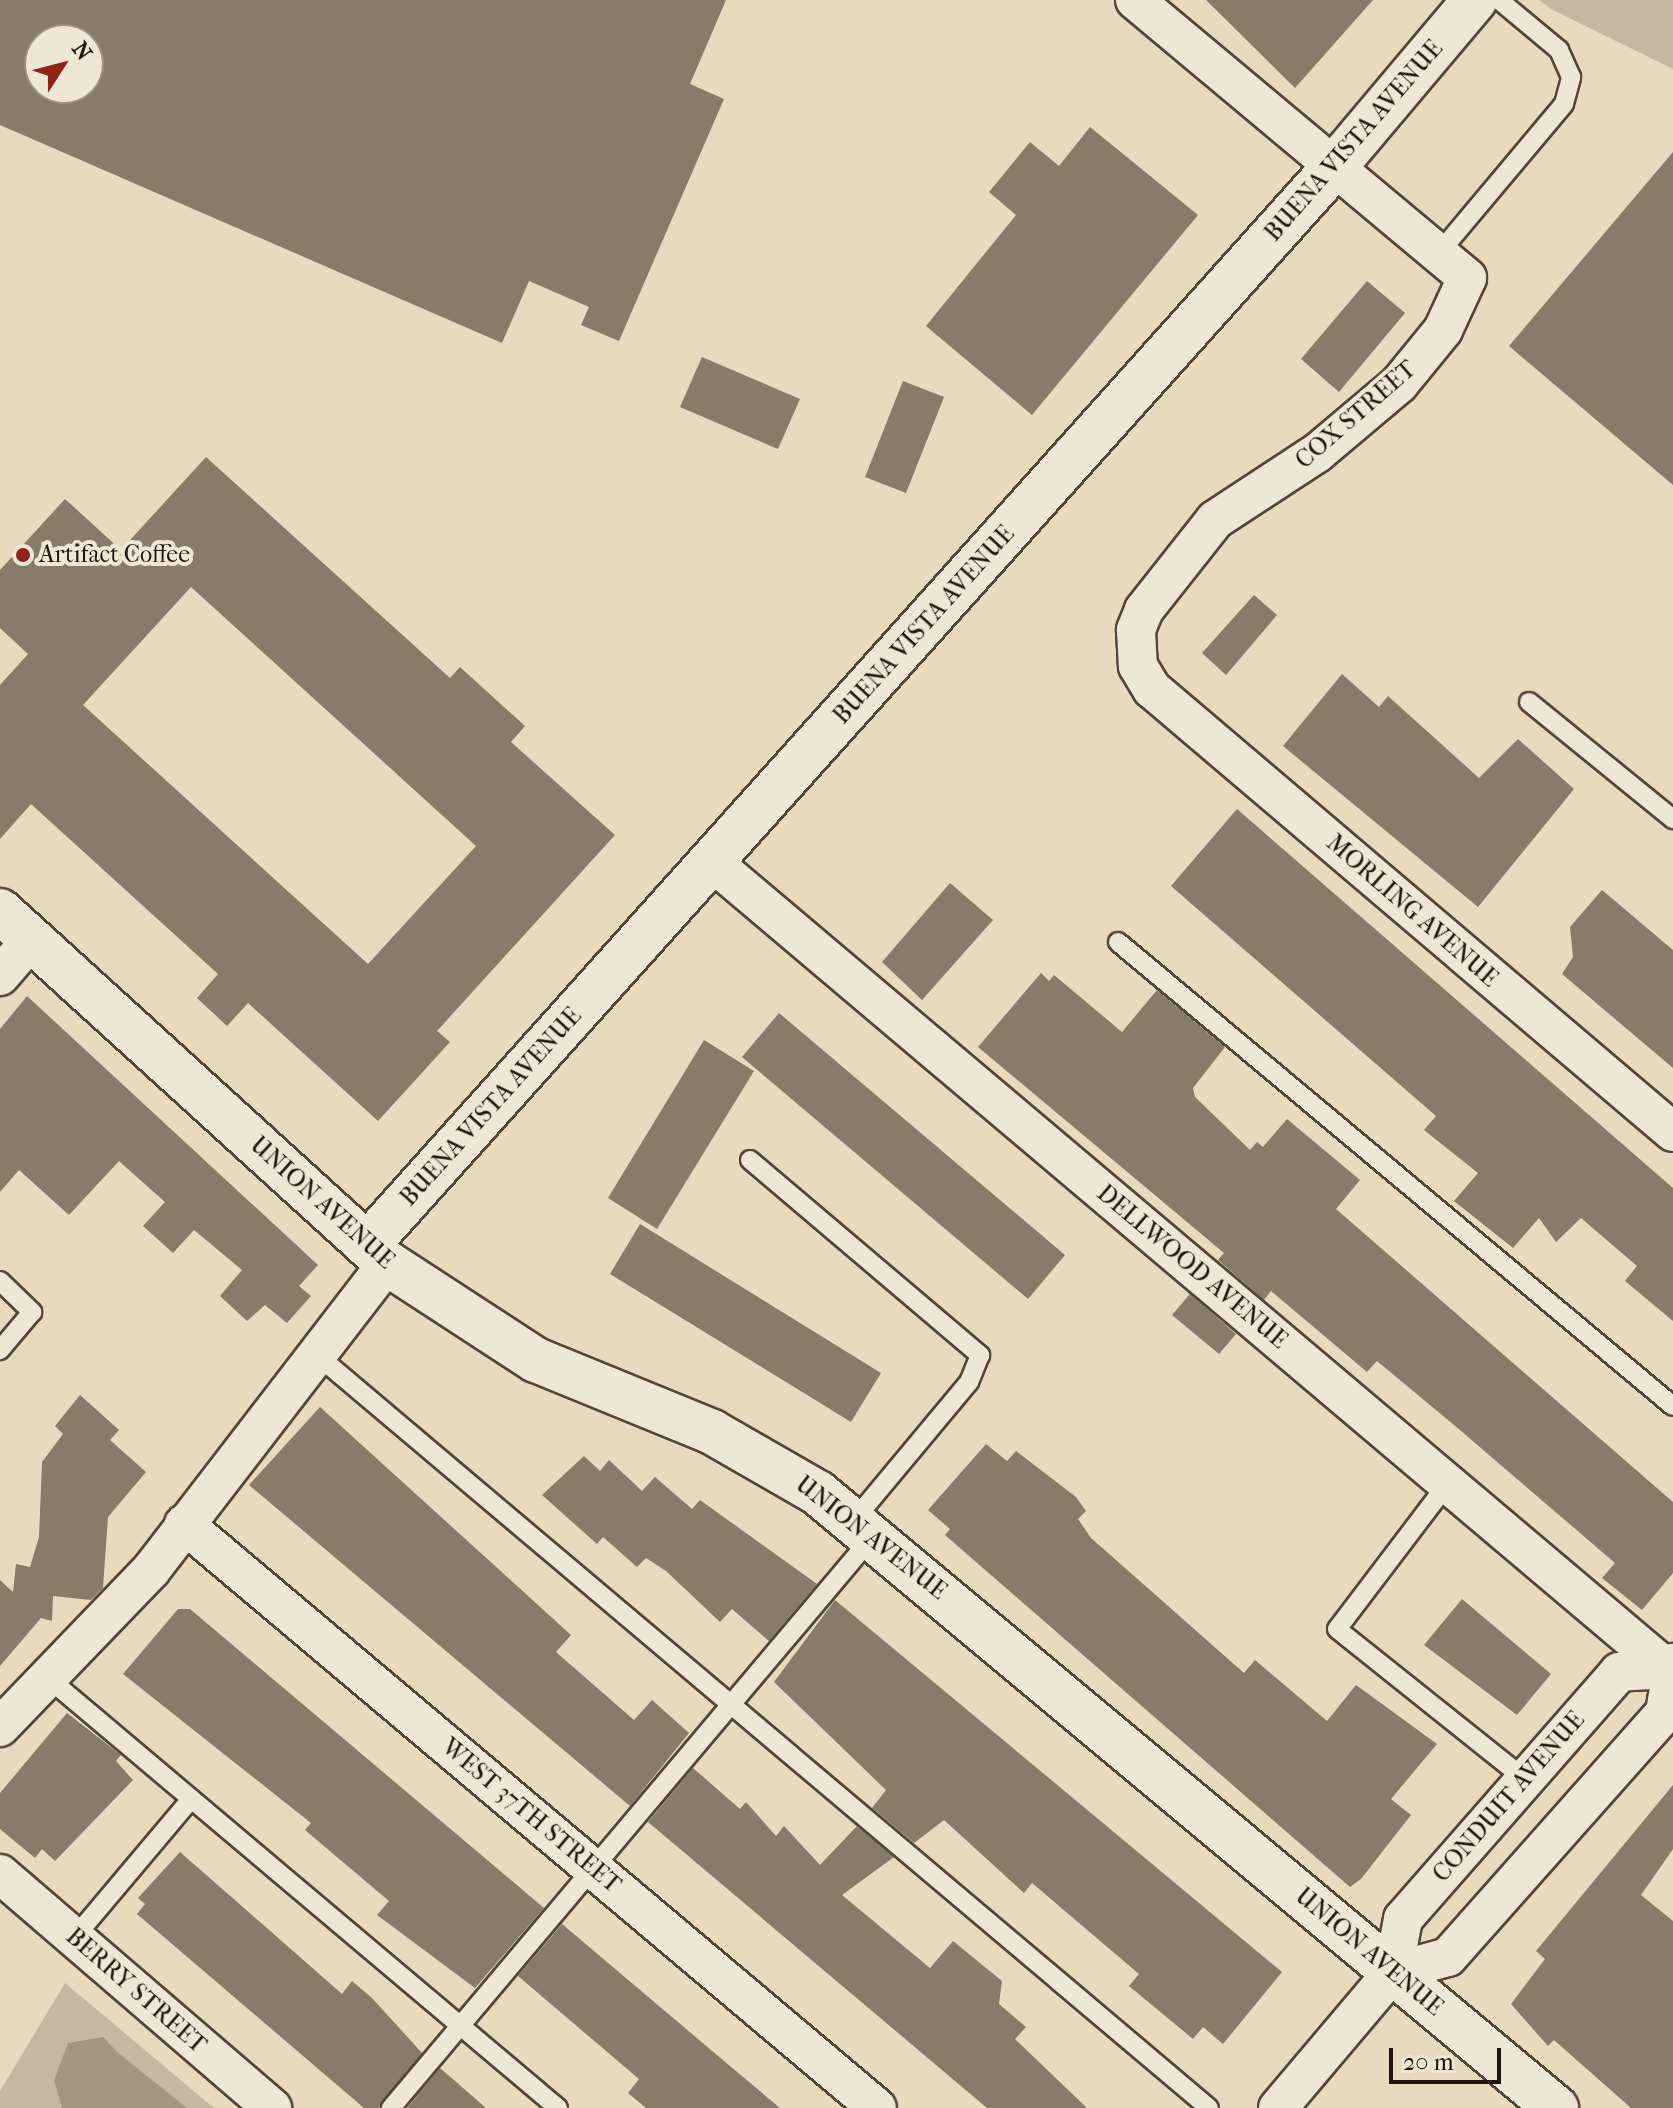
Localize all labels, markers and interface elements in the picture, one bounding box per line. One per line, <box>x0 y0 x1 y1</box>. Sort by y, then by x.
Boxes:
north arrow <box>24 24 104 104</box>
street label: BUENA VISTA AVENUE <box>1259 35 1449 247</box>
text: N <box>66 37 97 65</box>
street label: COX STREET <box>1290 355 1422 475</box>
street label: BUENA VISTA AVENUE <box>827 520 1021 730</box>
place label: Artifact Coffee <box>39 541 190 569</box>
marker: Artifact Coffee <box>14 546 32 564</box>
street label: MORLING AVENUE <box>1320 829 1504 993</box>
street label: BUENA VISTA AVENUE <box>394 1002 588 1212</box>
street label: UNION AVENUE <box>244 1131 400 1275</box>
street label: DELLWOOD AVENUE <box>1091 1179 1293 1355</box>
street label: UNION AVENUE <box>790 1470 952 1606</box>
street label: CONDUIT AVENUE <box>1427 1706 1591 1888</box>
street label: WEST 37TH STREET <box>436 1733 626 1899</box>
street label: UNION AVENUE <box>1289 1882 1449 2022</box>
street label: BERRY STREET <box>60 1922 212 2060</box>
scale bar <box>1393 2032 1505 2082</box>
text: 20 m <box>1403 2048 1454 2076</box>

